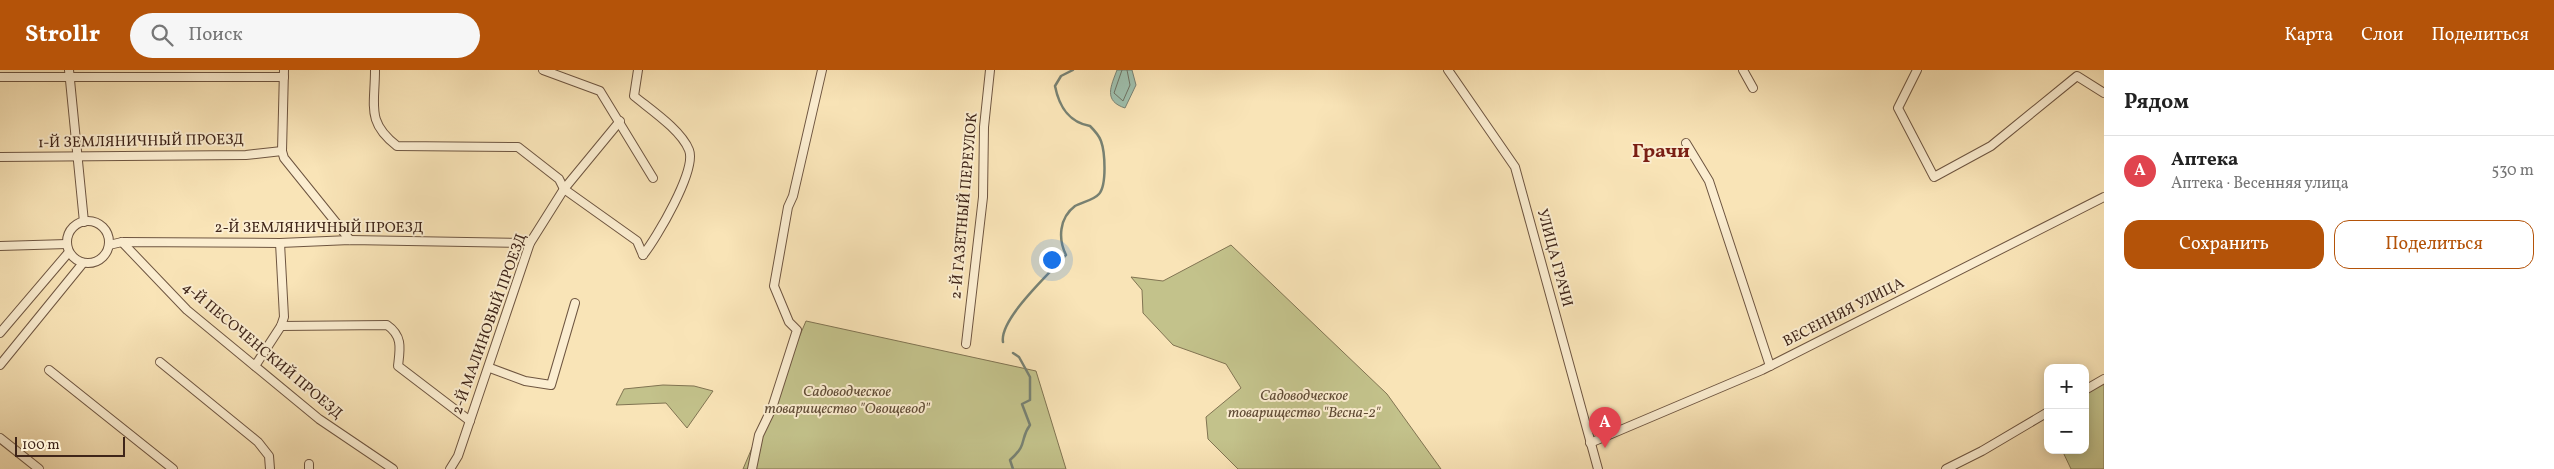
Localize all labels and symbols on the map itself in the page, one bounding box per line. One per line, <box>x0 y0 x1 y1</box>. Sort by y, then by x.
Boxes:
street label: 2-Й ГАЗЕТНЫЙ ПЕРЕУЛОК <box>946 112 984 300</box>
street label: 1-Й ЗЕМЛЯНИЧНЫЙ ПРОЕЗД <box>38 130 244 154</box>
district label: Грачи <box>1632 138 1690 166</box>
street label: УЛИЦА ГРАЧИ <box>1531 207 1577 309</box>
street label: 2-Й ЗЕМЛЯНИЧНЫЙ ПРОЕЗД <box>214 218 424 239</box>
street label: 2-Й МАЛИНОВЫЙ ПРОЕЗД <box>447 230 533 418</box>
your location <box>1039 247 1065 273</box>
street label: ВЕСЕННЯЯ УЛИЦА <box>1780 273 1909 353</box>
street label: 4-Й ПЕСОЧЕНСКИЙ ПРОЕЗД <box>177 277 347 425</box>
park label: Садоводческое товарищество "Овощевод" <box>764 382 931 420</box>
park label: Садоводческое товарищество "Весна-2" <box>1228 386 1381 424</box>
pin: A <box>1589 407 1621 448</box>
scale bar <box>15 434 125 457</box>

